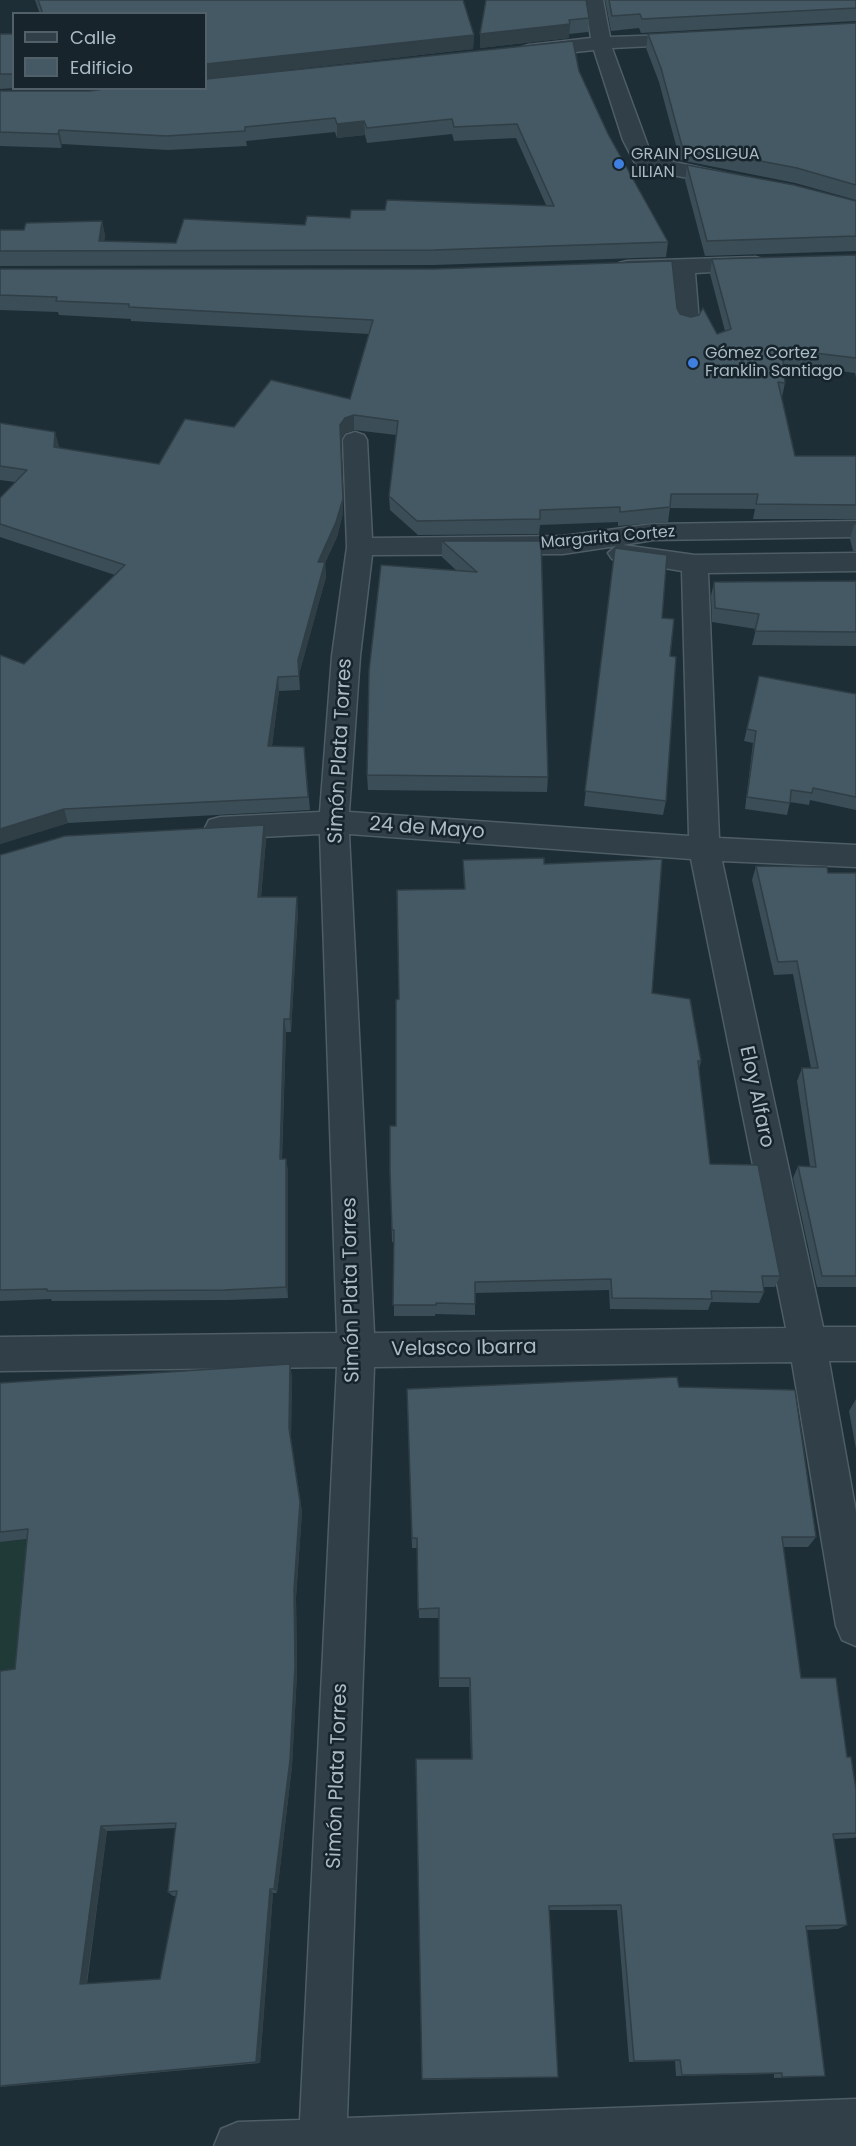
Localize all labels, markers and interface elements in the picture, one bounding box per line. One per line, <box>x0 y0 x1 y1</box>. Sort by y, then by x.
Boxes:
legend <box>12 12 207 90</box>
text: Calle <box>70 25 116 50</box>
text: Edificio <box>70 55 133 80</box>
place label: GRAIN POSLIGUA LILIAN <box>631 145 760 183</box>
marker: GRAIN POSLIGUA LILIAN <box>612 157 626 171</box>
place label: Gómez Cortez Franklin Santiago <box>705 344 843 382</box>
marker: Gómez Cortez Franklin Santiago <box>686 356 700 370</box>
street label: Margarita Cortez <box>540 523 676 553</box>
street label: Simón Plata Torres <box>324 658 358 844</box>
street label: 24 de Mayo <box>369 813 485 845</box>
street label: Eloy Alfaro <box>734 1044 778 1150</box>
street label: Simón Plata Torres <box>338 1197 366 1383</box>
street label: Velasco Ibarra <box>391 1336 537 1362</box>
street label: Simón Plata Torres <box>323 1683 353 1869</box>

